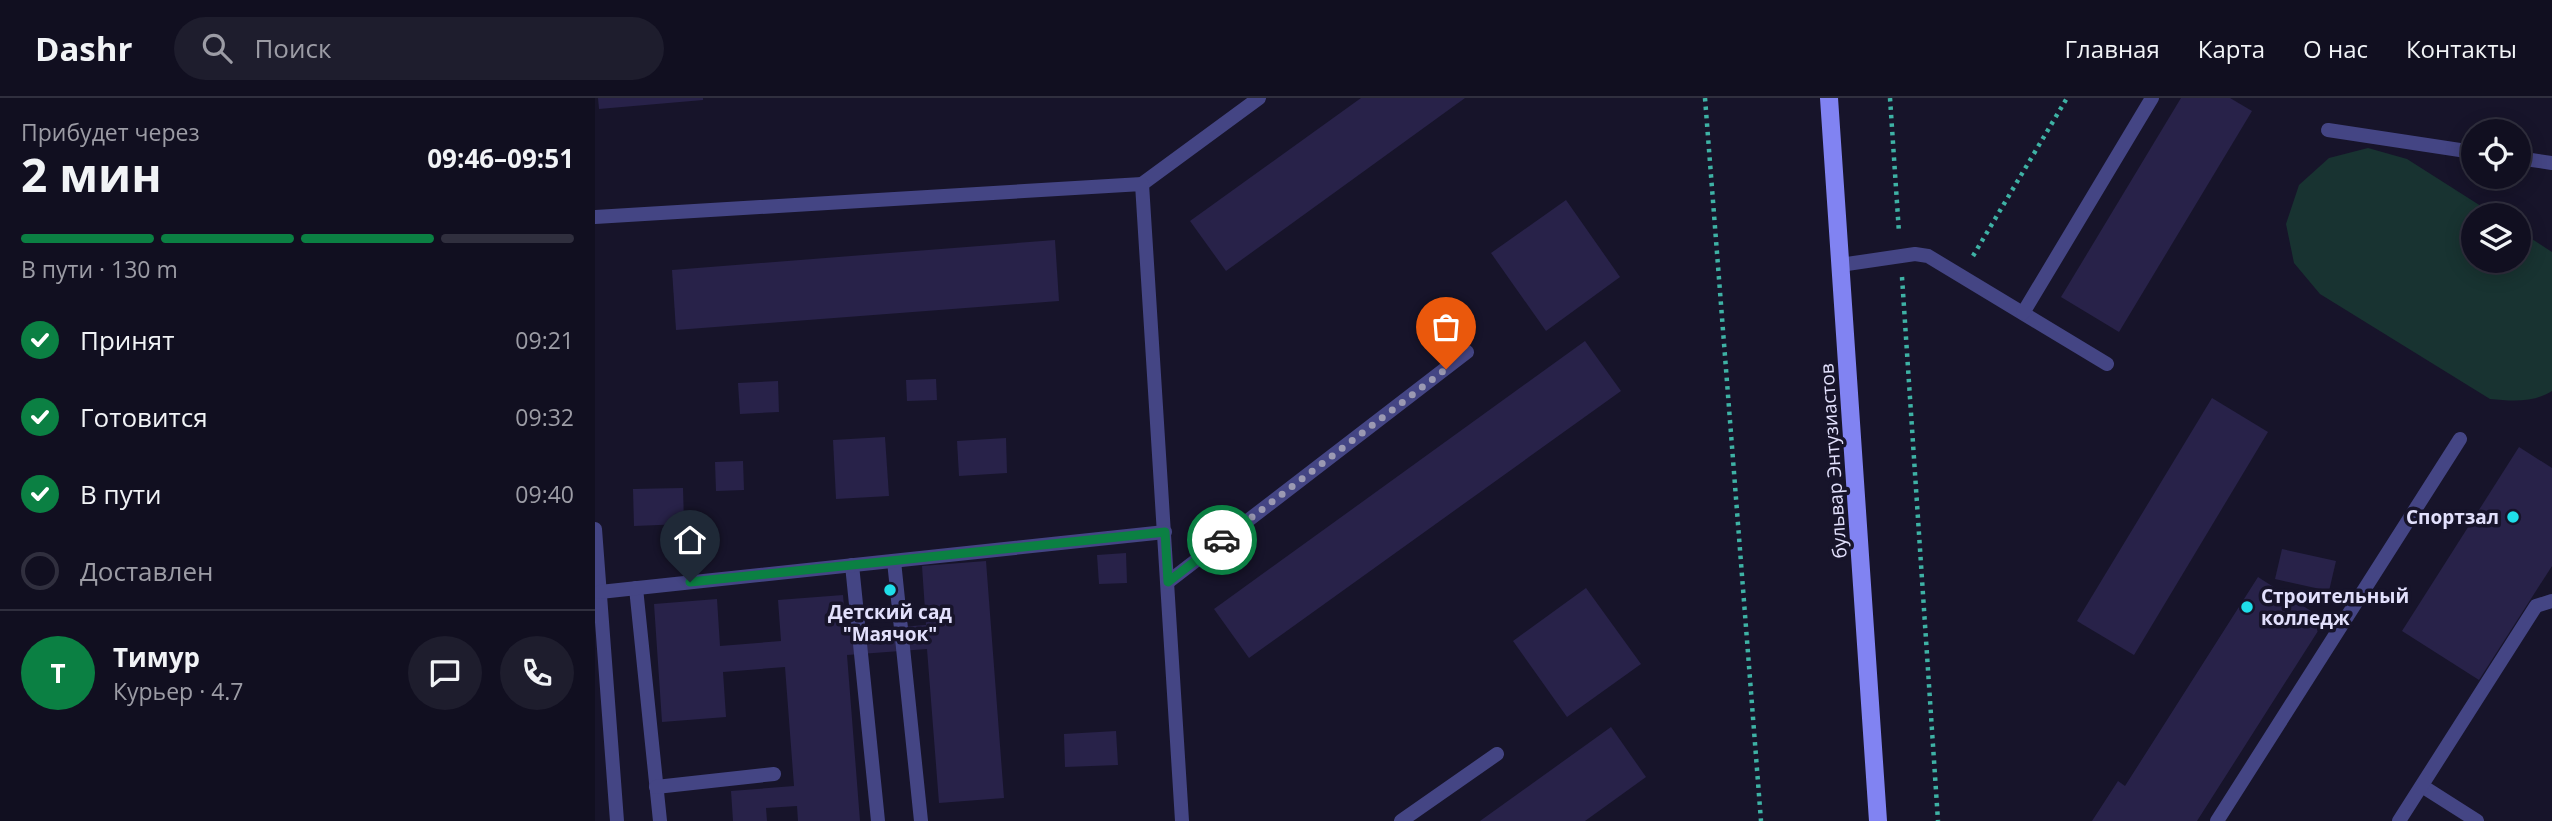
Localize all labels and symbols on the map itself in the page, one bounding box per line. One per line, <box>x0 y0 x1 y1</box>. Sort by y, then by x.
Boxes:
pin <box>1416 297 1476 369</box>
street label: бульвар Энтузиастов <box>1813 362 1853 559</box>
place label: Спортзал <box>2406 504 2499 530</box>
courier <box>1187 505 1257 575</box>
marker: Спортзал <box>2505 509 2521 525</box>
pin <box>660 510 720 582</box>
marker: Детский сад "Маячок" <box>882 582 898 598</box>
place label: Строительный колледж <box>2261 583 2409 631</box>
place label: Детский сад "Маячок" <box>828 599 952 647</box>
marker: Строительный колледж <box>2239 599 2255 615</box>

